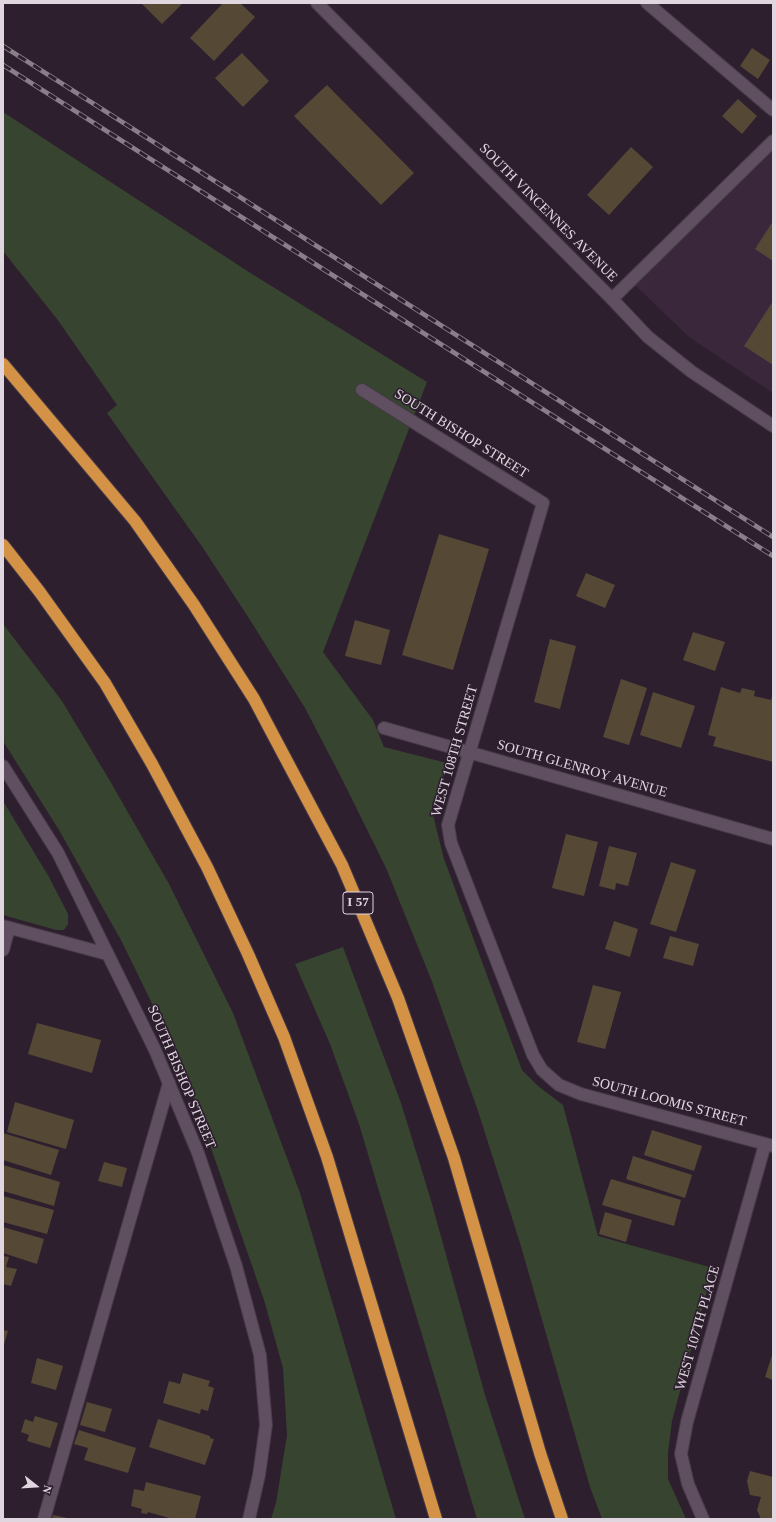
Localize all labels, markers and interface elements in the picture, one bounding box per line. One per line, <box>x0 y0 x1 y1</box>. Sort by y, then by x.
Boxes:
street label: SOUTH VINCENNES AVENUE <box>475 140 621 286</box>
street label: SOUTH BISHOP STREET <box>391 386 531 482</box>
street label: WEST 108TH STREET <box>428 683 482 819</box>
street label: SOUTH GLENROY AVENUE <box>495 737 669 801</box>
road number: I 57 <box>343 892 373 914</box>
street label: SOUTH BISHOP STREET <box>143 1002 219 1152</box>
street label: SOUTH LOOMIS STREET <box>590 1073 748 1131</box>
street label: WEST 107TH PLACE <box>672 1264 724 1392</box>
north arrow <box>16 1466 56 1506</box>
text: N <box>41 1484 54 1495</box>

